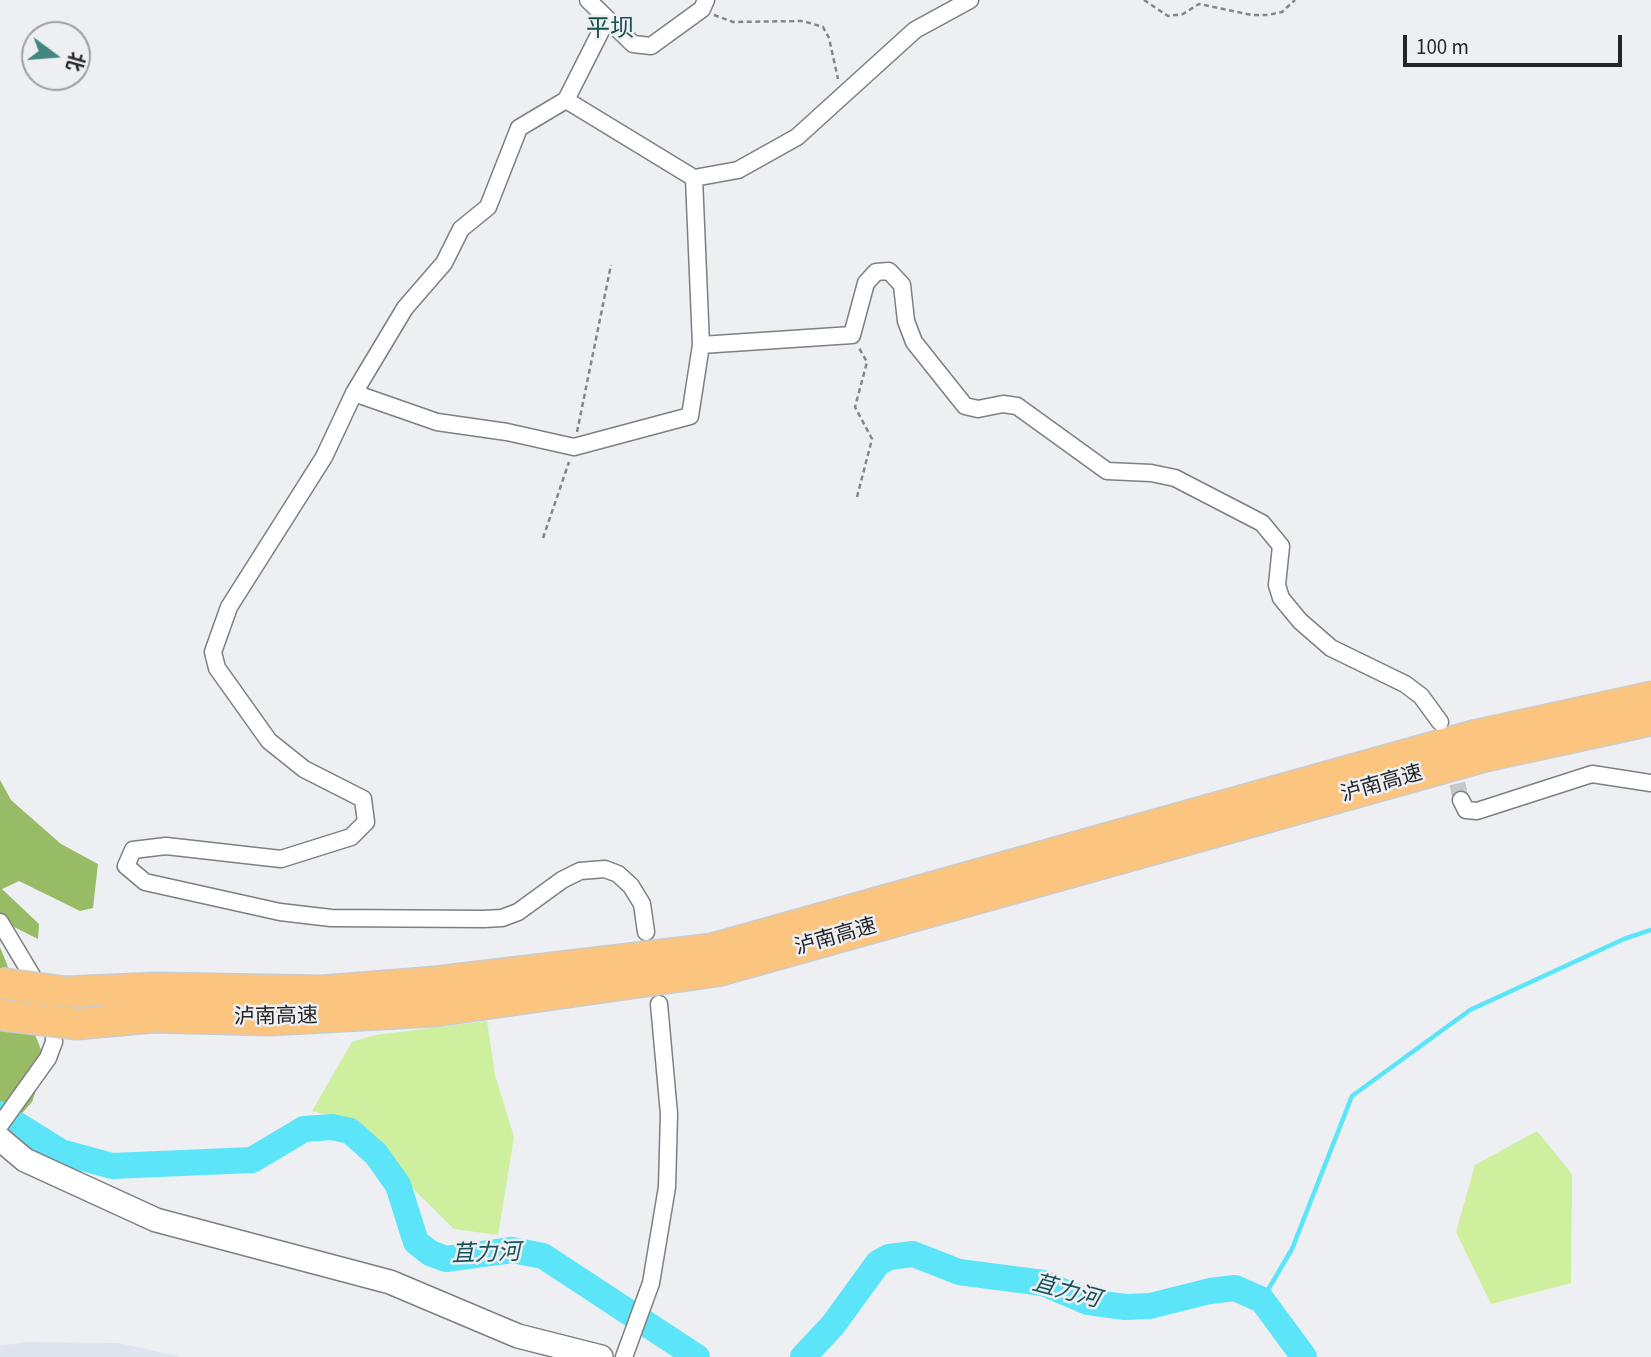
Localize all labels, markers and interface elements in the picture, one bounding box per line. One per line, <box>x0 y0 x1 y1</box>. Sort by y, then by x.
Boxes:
district label: 平坝 <box>586 17 634 45</box>
north arrow <box>21 21 91 91</box>
scale bar <box>1406 21 1625 65</box>
text: 100 m <box>1416 32 1469 62</box>
text: 北 <box>59 49 90 74</box>
street label: 泸南高速 <box>1338 761 1426 809</box>
street label: 泸南高速 <box>792 914 880 962</box>
street label: 泸南高速 <box>234 1005 318 1031</box>
water label: 苴力河 <box>451 1240 521 1270</box>
water label: 苴力河 <box>1029 1271 1103 1315</box>

